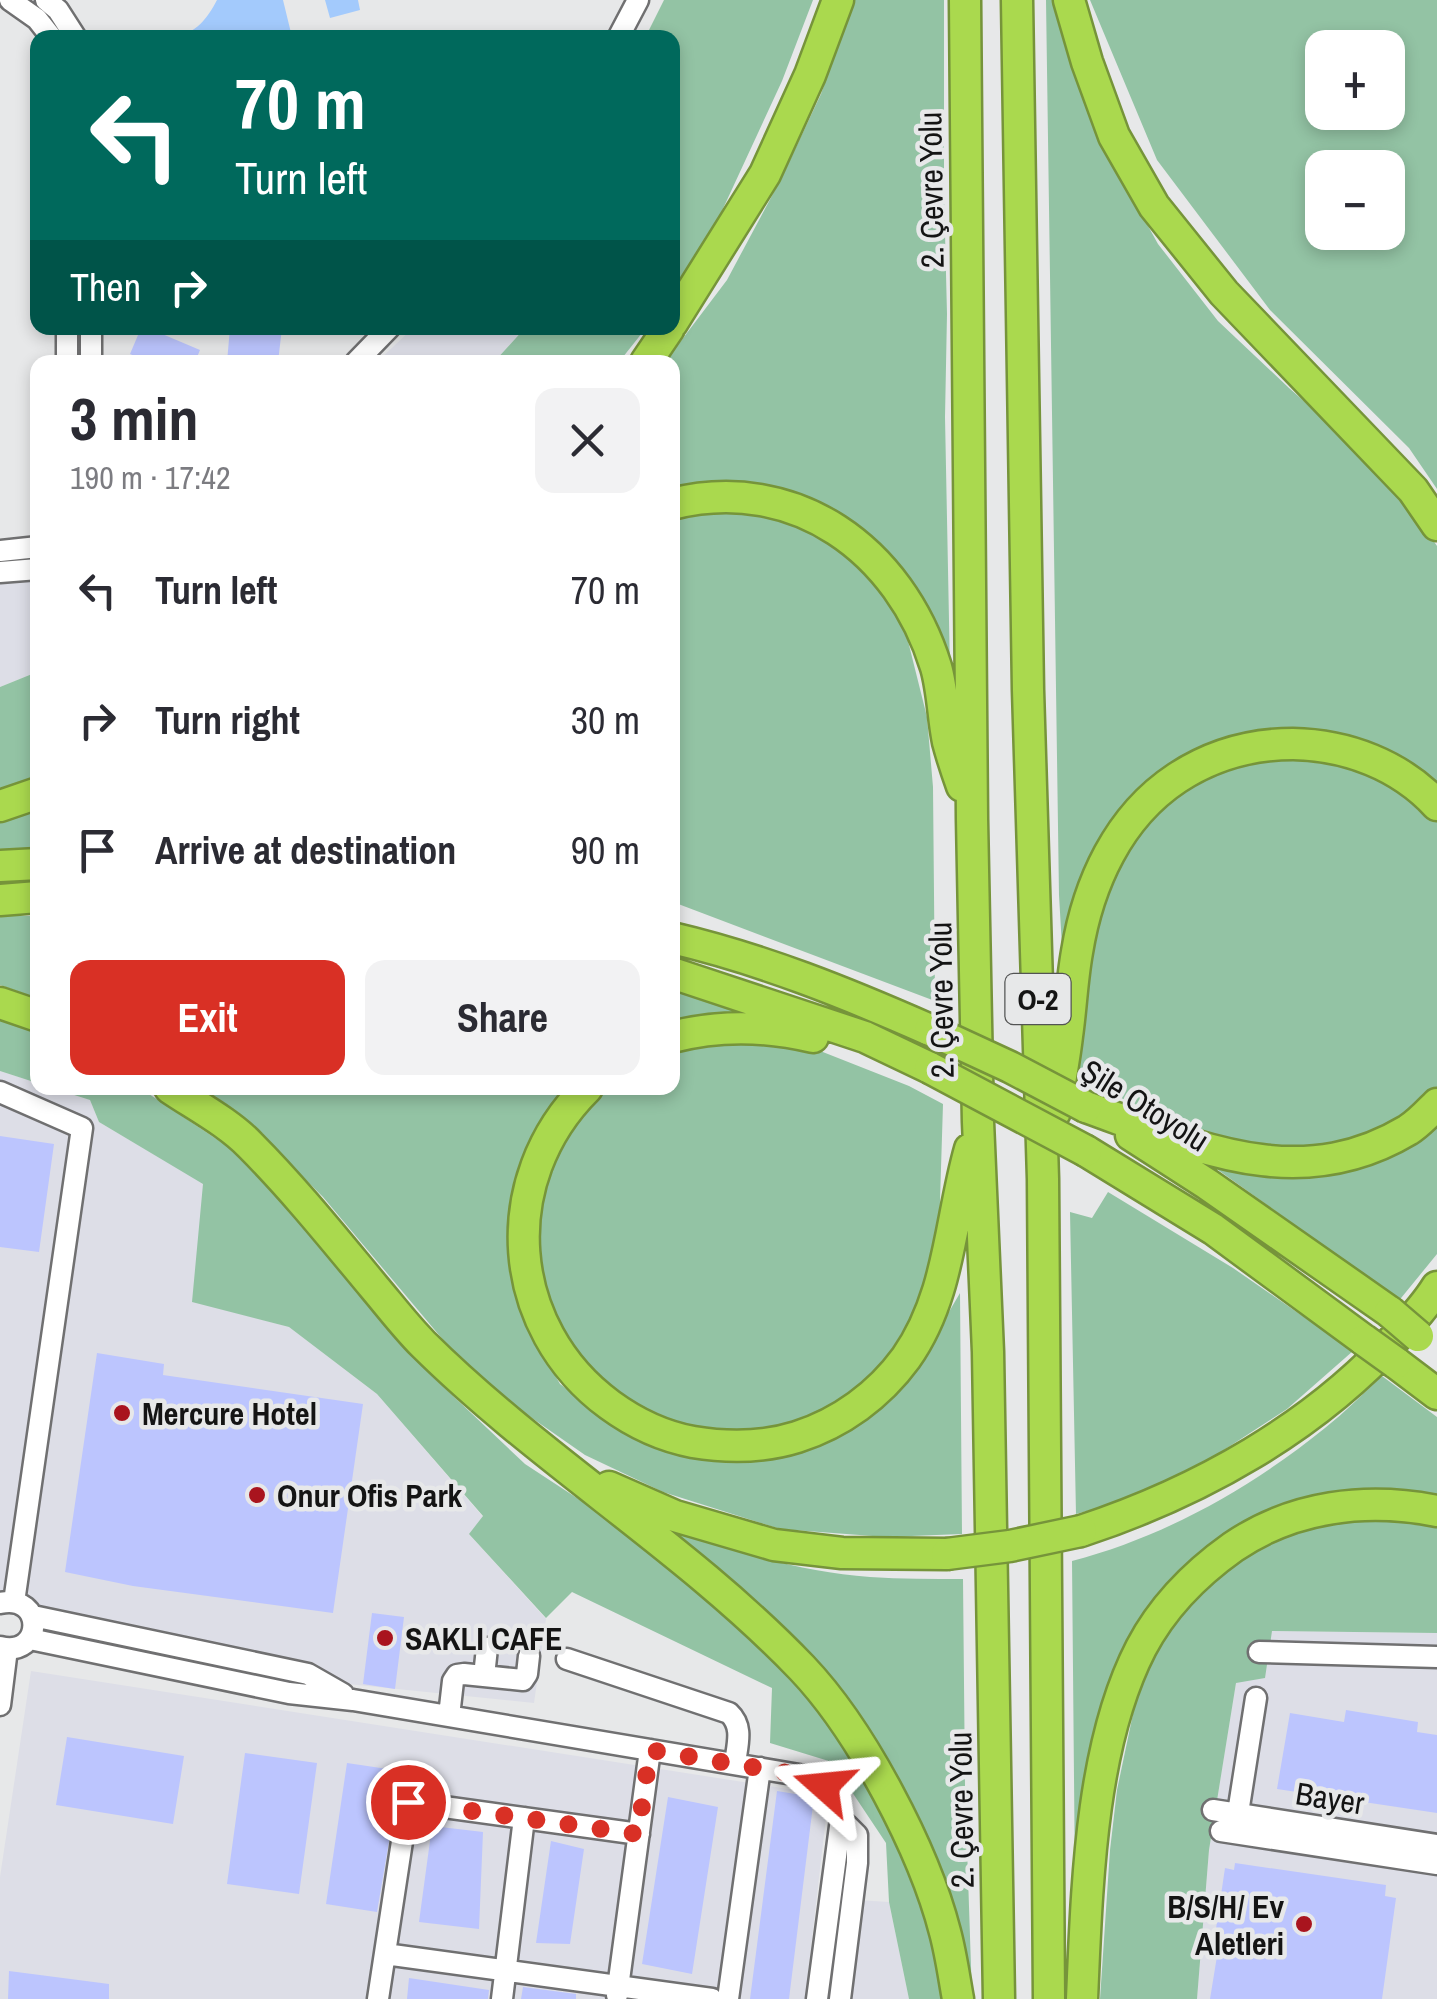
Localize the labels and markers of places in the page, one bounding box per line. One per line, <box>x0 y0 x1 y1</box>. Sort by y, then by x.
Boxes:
place label: Mercure Hotel <box>142 1392 317 1435</box>
marker: Mercure Hotel <box>111 1402 133 1424</box>
place label: Onur Ofis Park <box>277 1474 463 1517</box>
marker: Onur Ofis Park <box>246 1484 268 1506</box>
place label: SAKLI CAFE <box>405 1617 562 1660</box>
marker: SAKLI CAFE <box>374 1627 396 1649</box>
pin <box>366 1760 451 1845</box>
place label: B/S/H/ Ev Aletleri <box>1167 1885 1284 1965</box>
marker: B/S/H/ Ev Aletleri <box>1293 1913 1315 1935</box>

